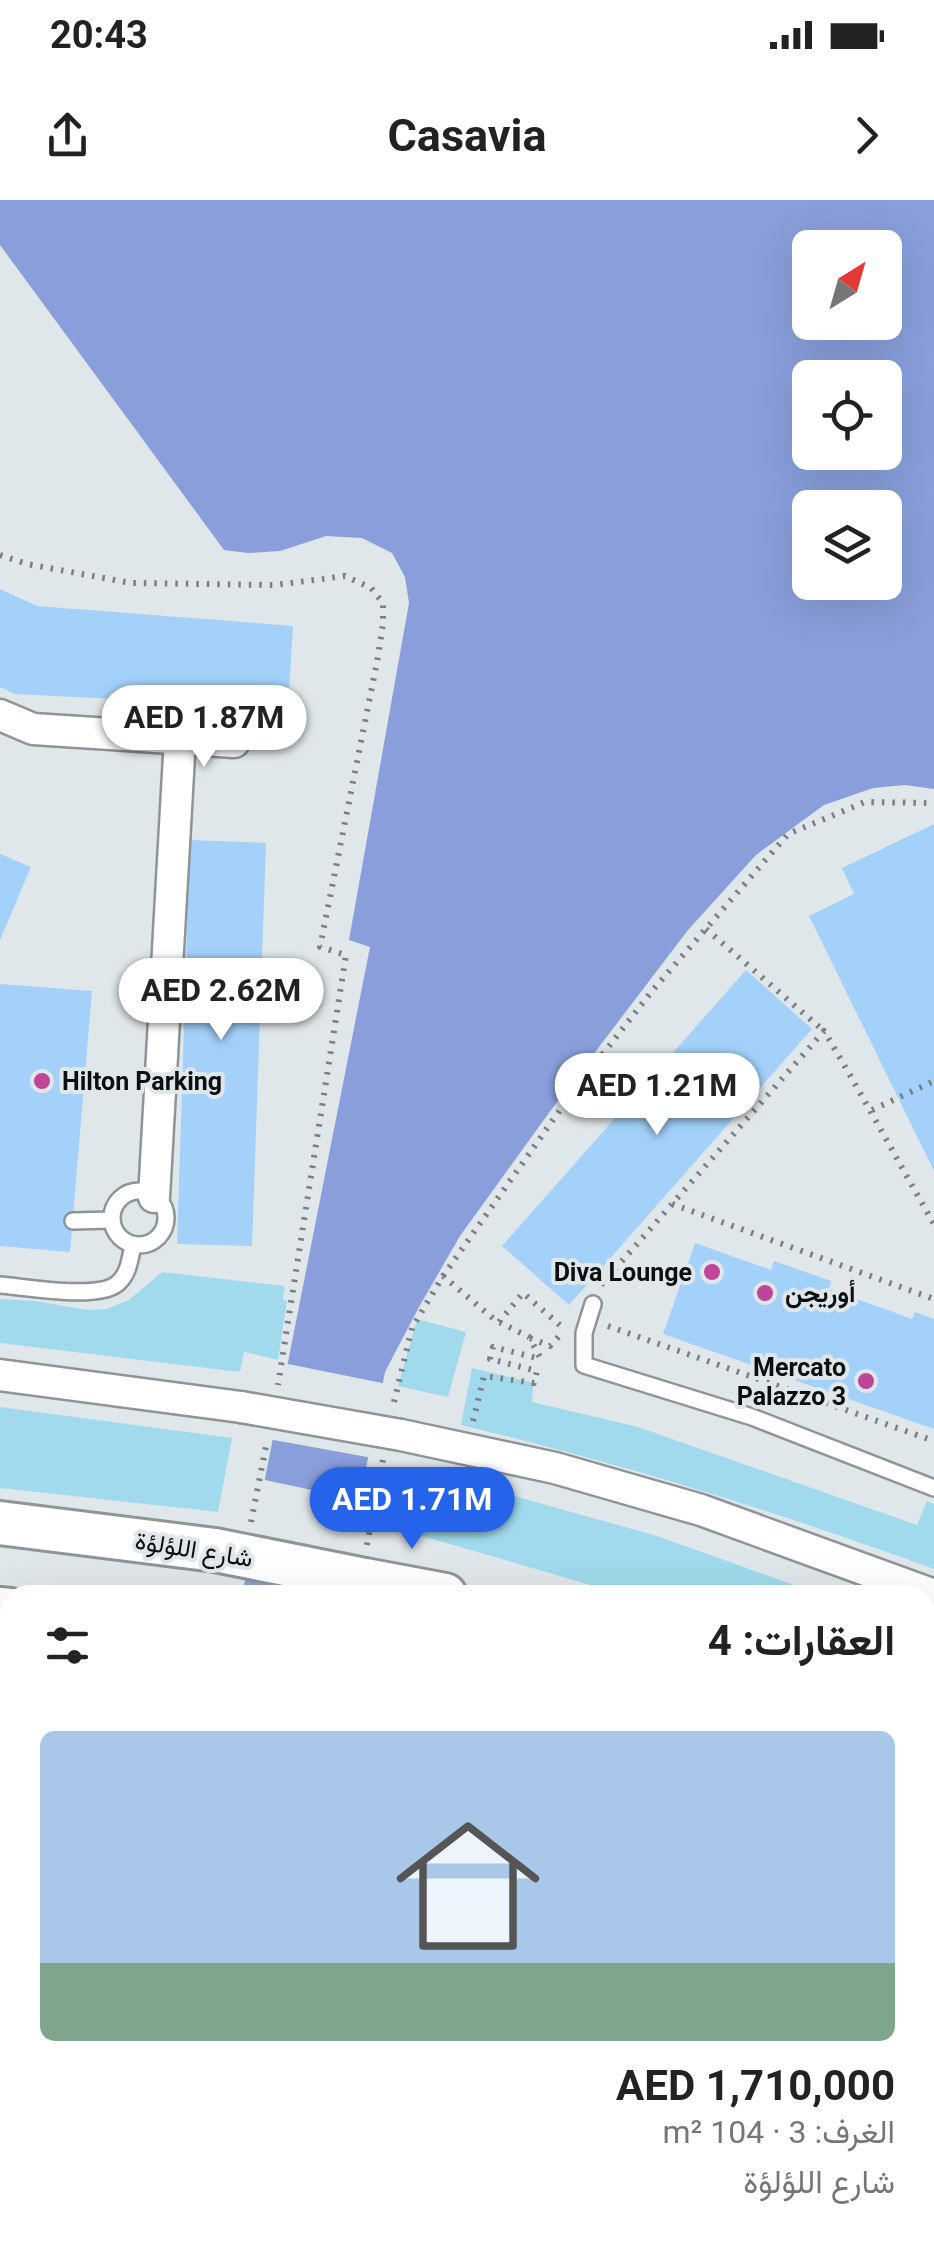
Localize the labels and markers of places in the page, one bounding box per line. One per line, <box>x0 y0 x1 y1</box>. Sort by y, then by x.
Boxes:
pin: AED 1.87M <box>90 685 318 770</box>
pin: AED 2.62M <box>107 958 335 1043</box>
pin: AED 1.21M <box>543 1053 771 1138</box>
place label: Hilton Parking <box>62 1067 222 1096</box>
marker: Hilton Parking <box>31 1070 53 1092</box>
place label: Diva Lounge <box>554 1258 692 1287</box>
marker: Diva Lounge <box>701 1261 723 1283</box>
place label: أوريجن <box>785 1279 856 1309</box>
marker: أوريجن <box>754 1282 776 1304</box>
place label: Mercato Palazzo 3 <box>737 1353 846 1411</box>
marker: Mercato Palazzo 3 <box>855 1370 877 1392</box>
pin: AED 1.71M <box>298 1467 526 1552</box>

